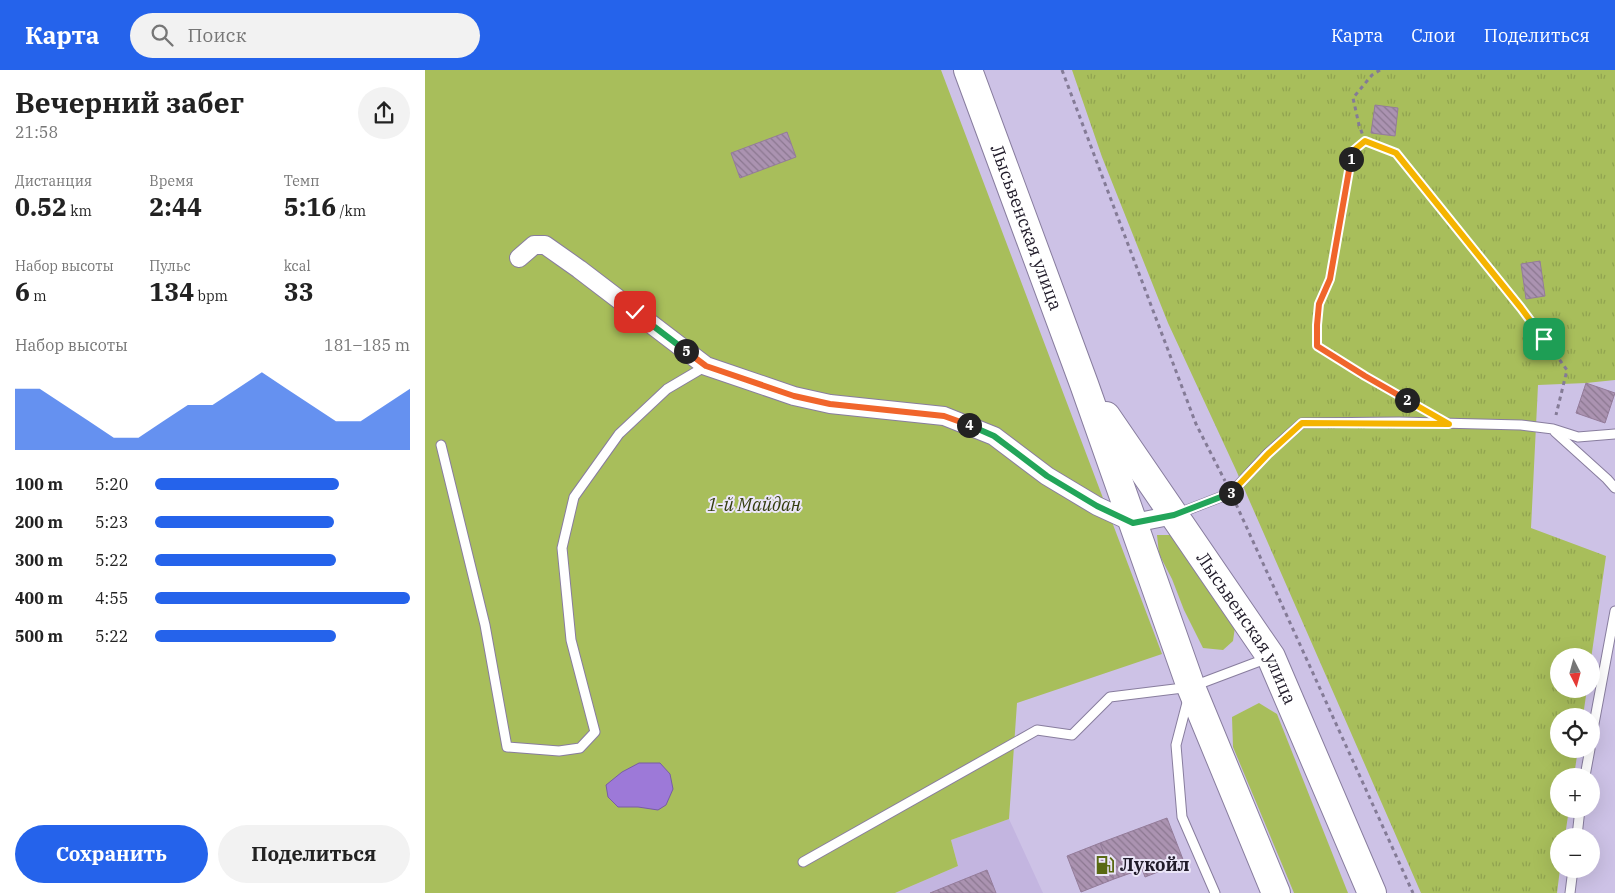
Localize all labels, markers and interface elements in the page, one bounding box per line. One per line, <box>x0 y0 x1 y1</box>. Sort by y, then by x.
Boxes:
search box <box>130 13 480 58</box>
text: Карта <box>25 19 100 51</box>
icon: search <box>148 21 176 49</box>
text: Поиск <box>188 23 247 47</box>
text: Карта <box>1331 24 1383 47</box>
text: Слои <box>1411 24 1456 47</box>
text: Поделиться <box>1484 24 1590 47</box>
text: Вечерний забег <box>15 84 244 121</box>
button: share <box>358 87 410 139</box>
text: 21:58 <box>15 122 58 142</box>
street label: Лысьвенская улица <box>986 141 1068 314</box>
pin: 1 <box>1339 146 1363 172</box>
text: 1 <box>1347 150 1356 168</box>
text: Дистанция <box>15 172 92 190</box>
text: Время <box>149 172 194 190</box>
text: Темп <box>284 172 319 190</box>
text: 0.52 <box>15 190 67 223</box>
text: 2:44 <box>149 190 202 223</box>
text: 5:16 <box>284 190 336 223</box>
text: km <box>67 202 92 220</box>
text: /km <box>336 202 366 220</box>
text: Набор высоты <box>15 257 114 275</box>
text: Пульс <box>149 257 191 275</box>
text: kcal <box>284 257 311 275</box>
text: 6 <box>15 275 30 308</box>
text: 134 <box>149 275 194 308</box>
text: 33 <box>284 275 314 308</box>
text: m <box>30 287 47 305</box>
text: bpm <box>194 287 228 305</box>
pin <box>614 291 656 333</box>
icon: check <box>621 298 649 326</box>
pin <box>1523 318 1565 360</box>
icon: arrive <box>1530 325 1558 353</box>
text: Набор высоты <box>15 335 128 355</box>
text: 181–185 m <box>324 335 410 355</box>
pin: 5 <box>673 338 699 364</box>
text: 5 <box>682 342 691 360</box>
pin: 2 <box>1395 388 1419 412</box>
text: 2 <box>1403 391 1412 409</box>
pin: 4 <box>957 412 981 438</box>
text: 4 <box>965 416 974 434</box>
text: 100 m <box>15 474 63 494</box>
text: 5:20 <box>95 474 128 494</box>
pin: 3 <box>1219 480 1243 506</box>
text: 3 <box>1227 484 1236 502</box>
park label: 1-й Майдан <box>707 493 802 516</box>
text: 200 m <box>15 512 63 532</box>
text: 5:23 <box>95 512 128 532</box>
street label: Лысьвенская улица <box>1192 547 1302 708</box>
text: 300 m <box>15 550 63 570</box>
text: 5:22 <box>95 550 128 570</box>
text: 400 m <box>15 588 63 608</box>
text: 4:55 <box>95 588 128 608</box>
text: 500 m <box>15 626 63 646</box>
text: 5:22 <box>95 626 128 646</box>
north arrow <box>1550 648 1600 698</box>
map controls <box>1550 648 1600 878</box>
button: locate <box>1550 708 1600 758</box>
button: + <box>1550 768 1600 818</box>
button: Сохранить <box>15 825 208 883</box>
button: Поделиться <box>218 825 410 883</box>
button: − <box>1550 828 1600 878</box>
place label: Лукойл <box>1120 853 1190 876</box>
fuel station icon: Лукойл <box>1094 854 1116 876</box>

